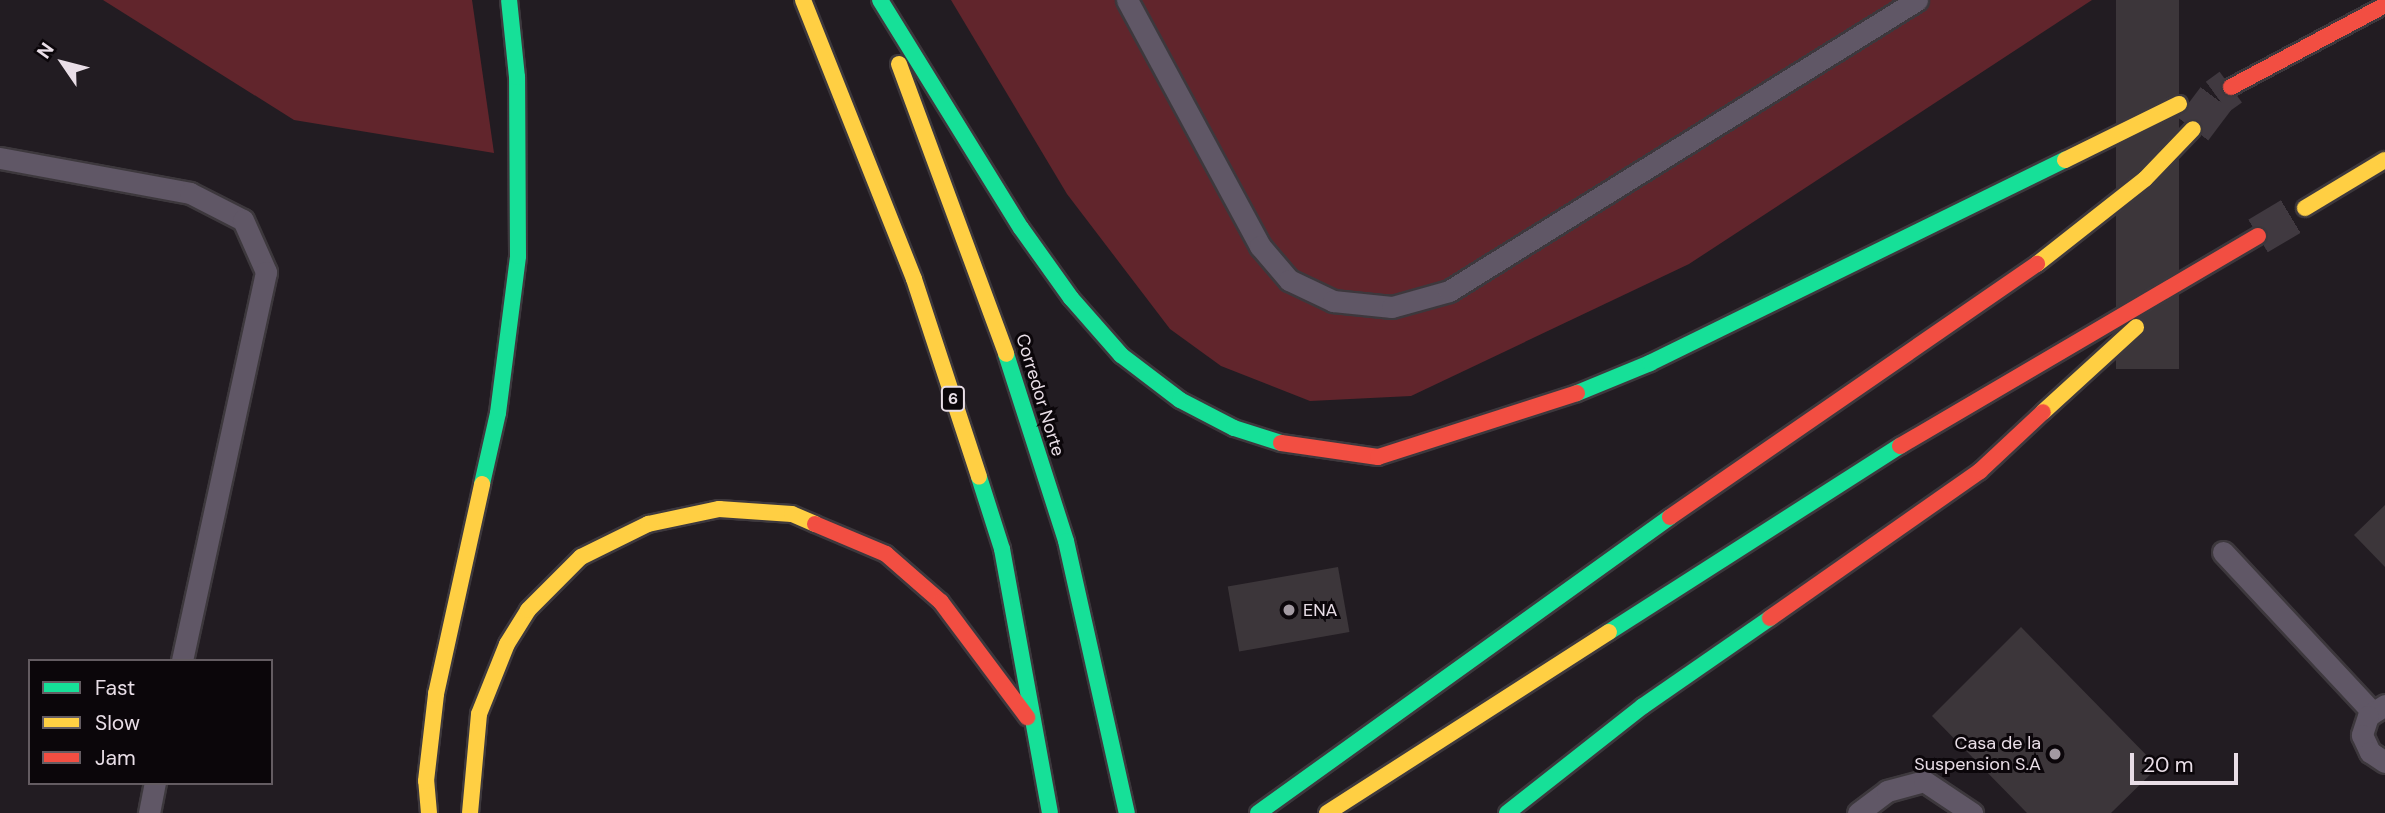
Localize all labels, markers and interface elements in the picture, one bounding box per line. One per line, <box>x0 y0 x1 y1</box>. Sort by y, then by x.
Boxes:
north arrow <box>28 28 98 98</box>
text: N <box>31 38 60 64</box>
street label: Corredor Norte <box>1011 331 1069 459</box>
road number: 6 <box>941 386 965 412</box>
place label: ENA <box>1303 599 1338 621</box>
marker: ENA <box>1281 602 1297 618</box>
legend <box>28 659 273 785</box>
text: Fast <box>95 674 135 702</box>
text: Slow <box>95 709 140 737</box>
place label: Casa de la Suspension S.A <box>1914 733 2041 776</box>
scale bar <box>2133 740 2242 784</box>
text: Jam <box>95 744 136 772</box>
marker: Casa de la Suspension S.A <box>2047 746 2063 762</box>
text: 20 m <box>2143 751 2194 779</box>

